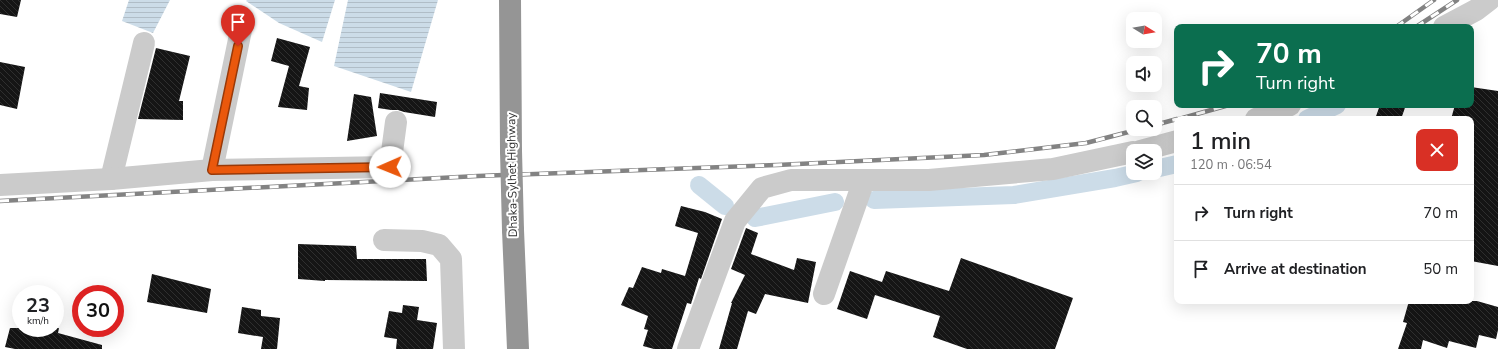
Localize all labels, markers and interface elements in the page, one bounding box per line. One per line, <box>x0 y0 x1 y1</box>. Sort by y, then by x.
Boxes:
pin <box>221 5 255 46</box>
icon: arrive <box>227 11 249 33</box>
north arrow <box>1126 12 1162 48</box>
map controls <box>1126 12 1162 180</box>
text: 70 m <box>1256 35 1322 73</box>
icon: right <box>1190 40 1242 92</box>
button: sound <box>1126 56 1162 92</box>
text: Turn right <box>1256 71 1335 95</box>
button: search <box>1126 100 1162 136</box>
street label: Dhaka-Sylhet Highway <box>503 112 521 238</box>
text: 1 min <box>1190 125 1251 157</box>
button: close <box>1416 129 1458 171</box>
button: layers <box>1126 144 1162 180</box>
position arrow <box>369 146 411 188</box>
text: 120 m · 06:54 <box>1190 156 1272 174</box>
icon: right <box>1190 202 1212 224</box>
text: Turn right <box>1224 203 1293 223</box>
text: 70 m <box>1423 203 1458 223</box>
icon: arrive <box>1190 258 1212 280</box>
text: Arrive at destination <box>1224 259 1367 279</box>
text: 50 m <box>1423 259 1458 279</box>
speed limit sign: 30 <box>72 285 124 337</box>
text: 23 <box>26 292 50 319</box>
text: km/h <box>27 314 49 328</box>

